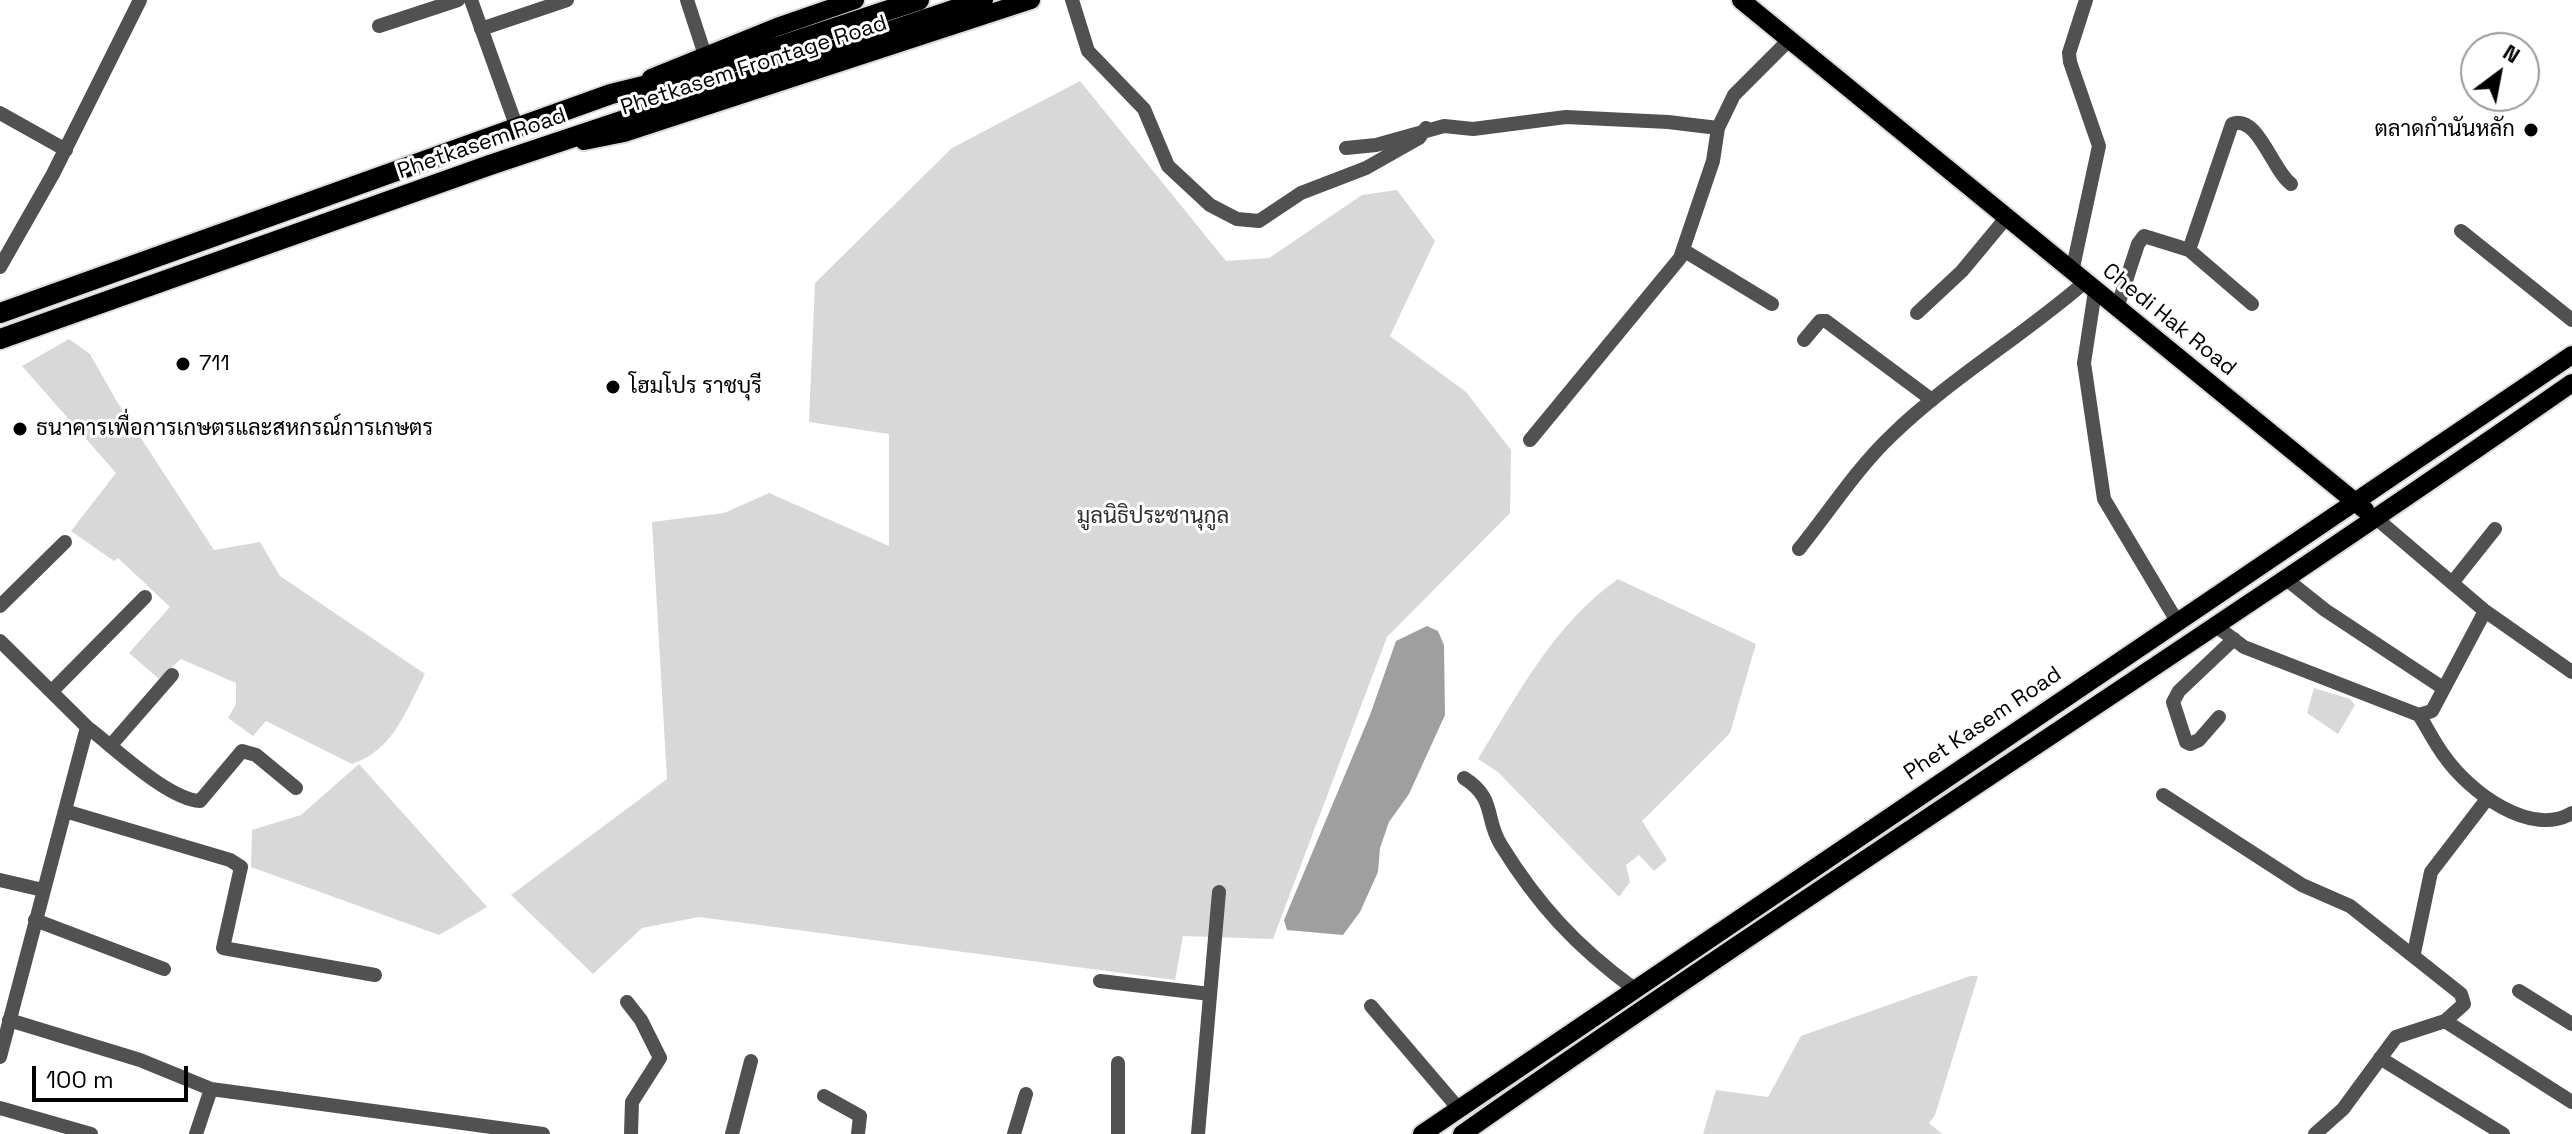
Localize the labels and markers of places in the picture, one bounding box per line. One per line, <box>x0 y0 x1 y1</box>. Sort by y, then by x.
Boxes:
place label: ตลาดกำนันหลัก <box>2374 117 2515 143</box>
marker: ตลาดกำนันหลัก <box>2522 121 2540 139</box>
place label: 711 <box>199 351 230 377</box>
marker: 711 <box>174 355 192 373</box>
place label: โฮมโปร ราชบุรี <box>629 374 762 400</box>
marker: โฮมโปร ราชบุรี <box>604 378 622 396</box>
place label: ธนาคารเพื่อการเกษตรและสหกรณ์การเกษตร <box>36 416 433 442</box>
marker: ธนาคารเพื่อการเกษตรและสหกรณ์การเกษตร <box>11 420 29 438</box>

